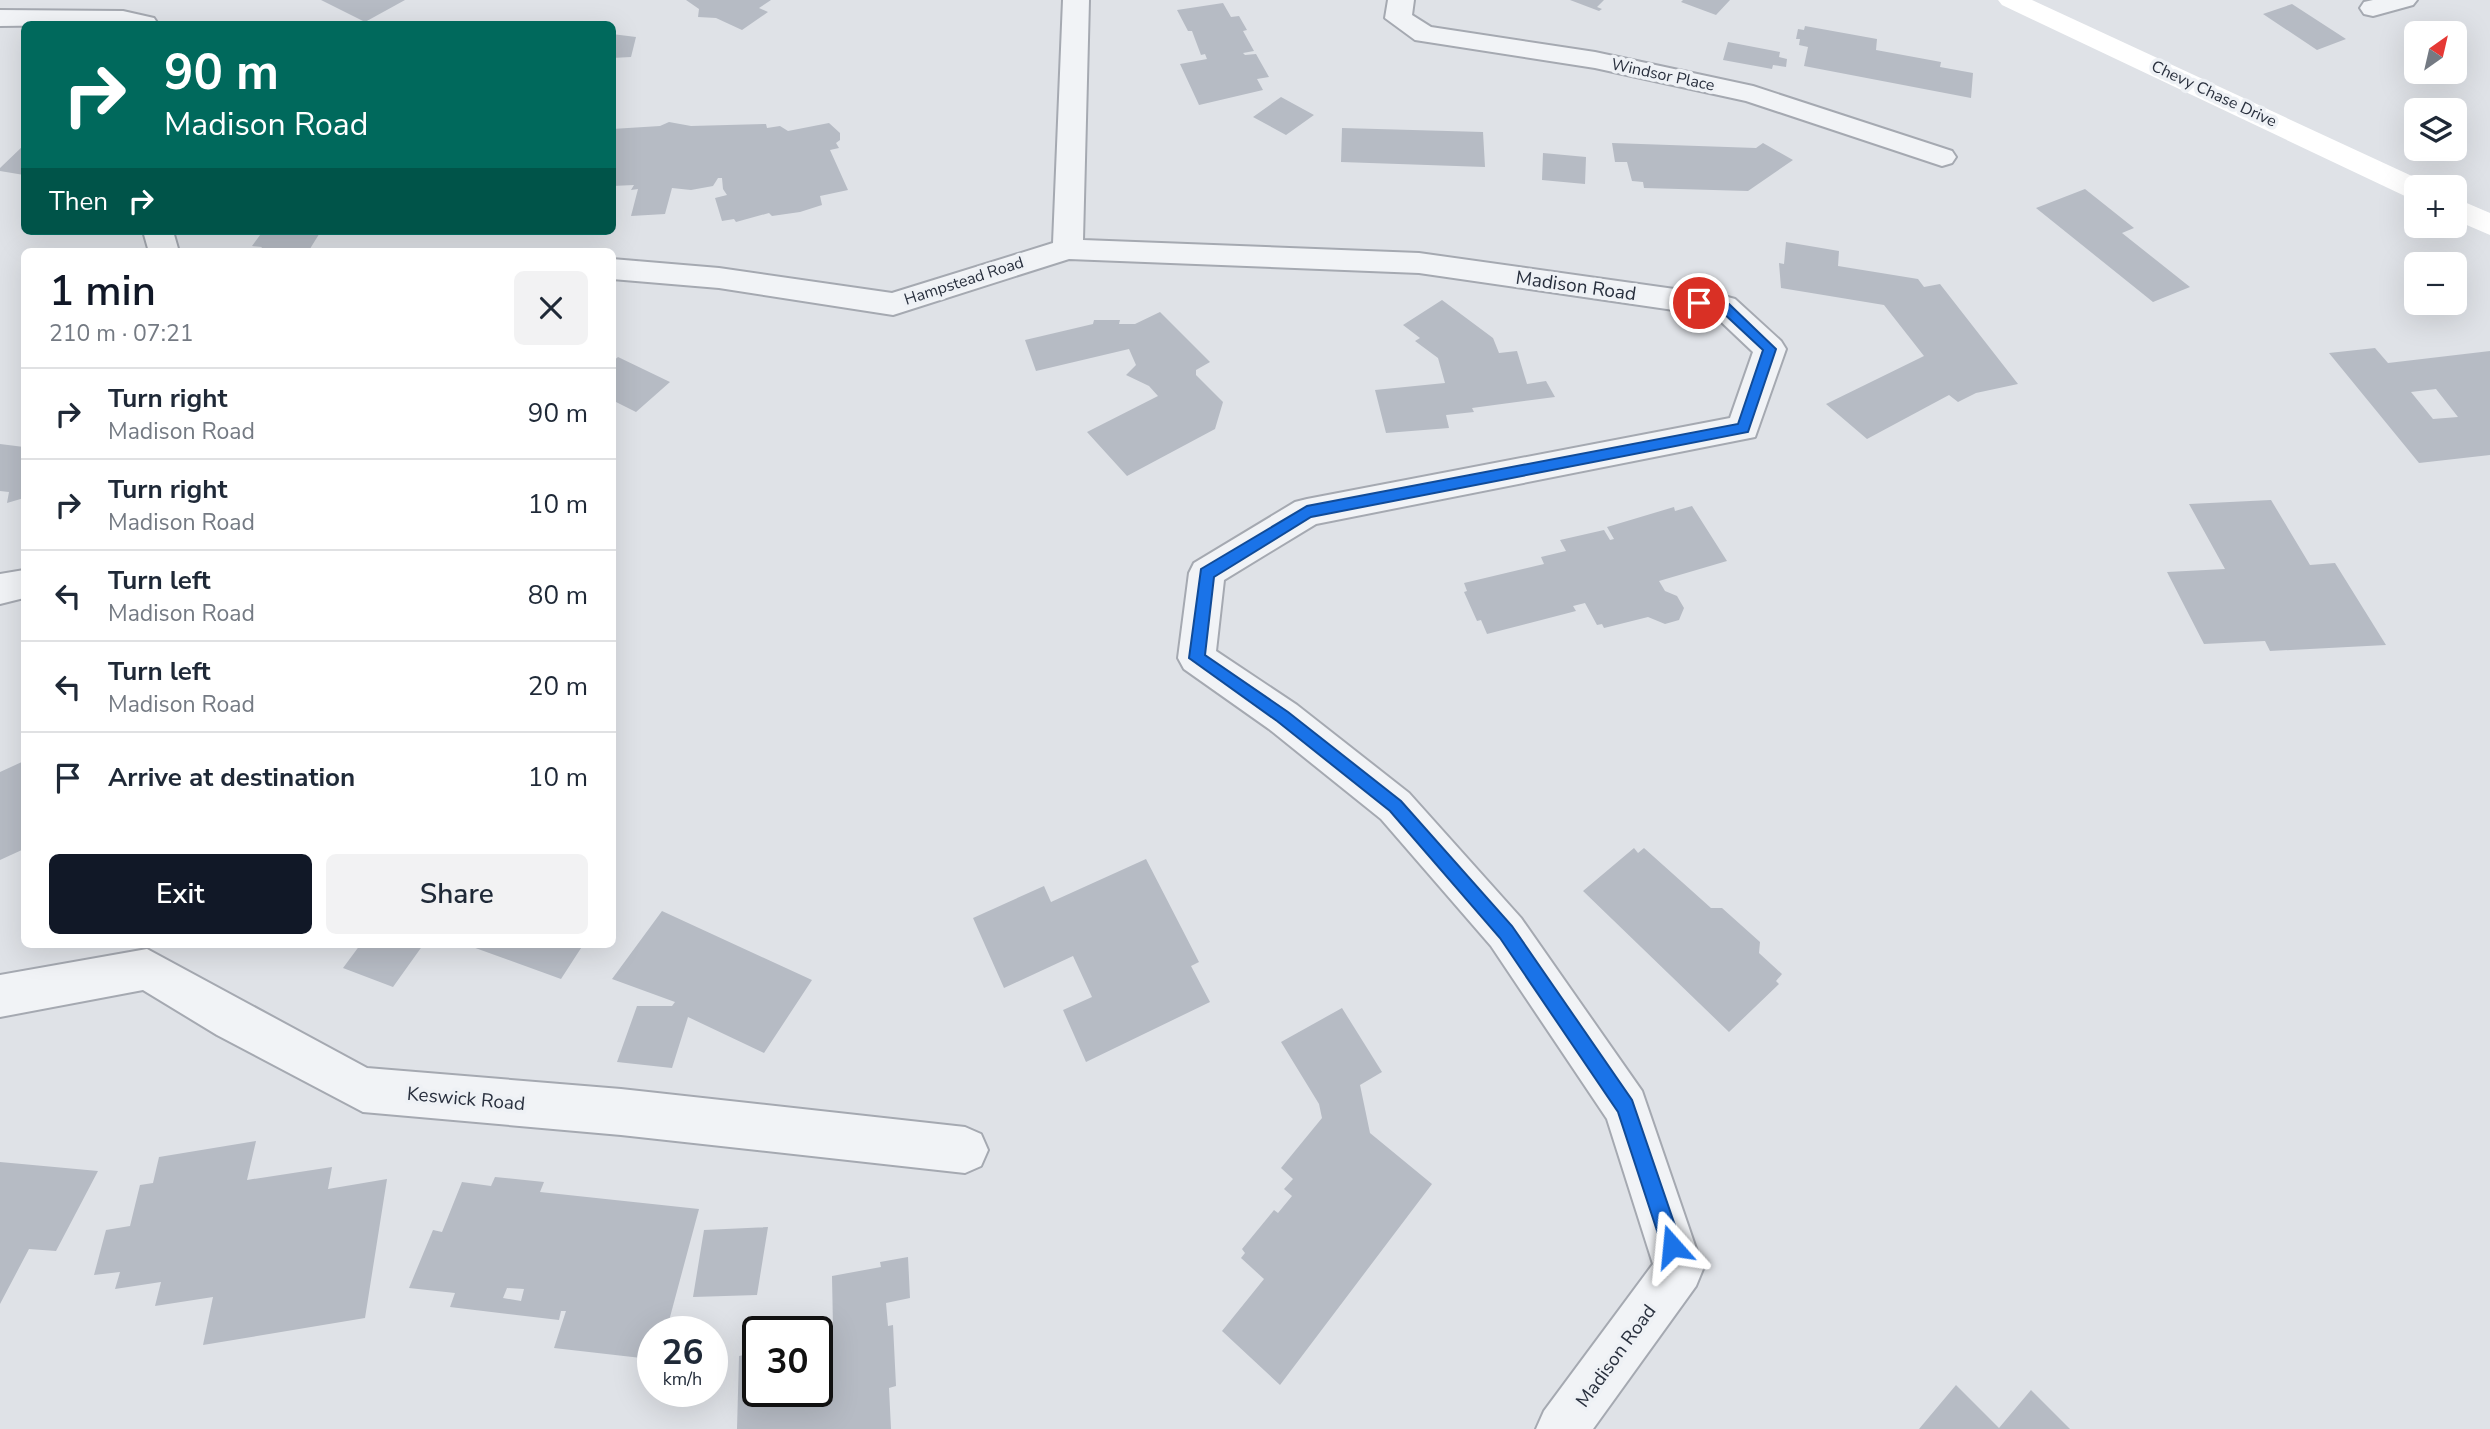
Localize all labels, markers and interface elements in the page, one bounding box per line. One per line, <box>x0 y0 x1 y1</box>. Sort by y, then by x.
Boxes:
north arrow <box>2404 21 2468 84</box>
map controls <box>2404 21 2467 315</box>
text: 90 m <box>164 39 279 106</box>
icon: right <box>49 49 140 140</box>
street label: Windsor Place <box>1609 53 1717 97</box>
street label: Chevy Chase Drive <box>2148 55 2280 133</box>
button: layers <box>2404 98 2467 161</box>
text: Madison Road <box>164 103 368 146</box>
button: + <box>2404 175 2467 238</box>
icon: right <box>122 182 160 220</box>
text: Then <box>49 184 108 219</box>
street label: Hampstead Road <box>901 251 1027 311</box>
button: − <box>2404 252 2467 315</box>
text: 1 min <box>49 263 156 320</box>
street label: Madison Road <box>1514 265 1638 307</box>
button: close <box>514 271 588 345</box>
pin <box>1669 273 1729 333</box>
icon: arrive <box>1680 284 1718 322</box>
text: 210 m · 07:21 <box>49 318 194 349</box>
text: Turn right <box>108 381 227 416</box>
icon: right <box>49 395 87 433</box>
text: 90 m <box>528 396 588 431</box>
text: Madison Road <box>108 416 255 447</box>
text: Turn right <box>108 472 227 507</box>
icon: right <box>49 486 87 524</box>
text: 10 m <box>528 487 588 522</box>
text: Madison Road <box>108 507 255 538</box>
text: Turn left <box>108 563 211 598</box>
icon: left <box>49 577 87 615</box>
text: 80 m <box>528 578 588 613</box>
text: Madison Road <box>108 598 255 629</box>
text: Turn left <box>108 654 211 689</box>
icon: left <box>49 668 87 706</box>
text: 20 m <box>528 669 588 704</box>
text: Madison Road <box>108 689 255 720</box>
icon: arrive <box>49 759 87 797</box>
text: Arrive at destination <box>108 760 355 795</box>
text: 10 m <box>528 760 588 795</box>
button: Exit <box>49 854 312 934</box>
button: Share <box>326 854 588 934</box>
street label: Keswick Road <box>406 1081 526 1117</box>
position arrow <box>1635 1209 1709 1283</box>
street label: Madison Road <box>1570 1299 1662 1413</box>
speed limit sign: 30 <box>742 1316 833 1407</box>
text: 26 <box>661 1329 704 1376</box>
text: km/h <box>663 1367 702 1391</box>

